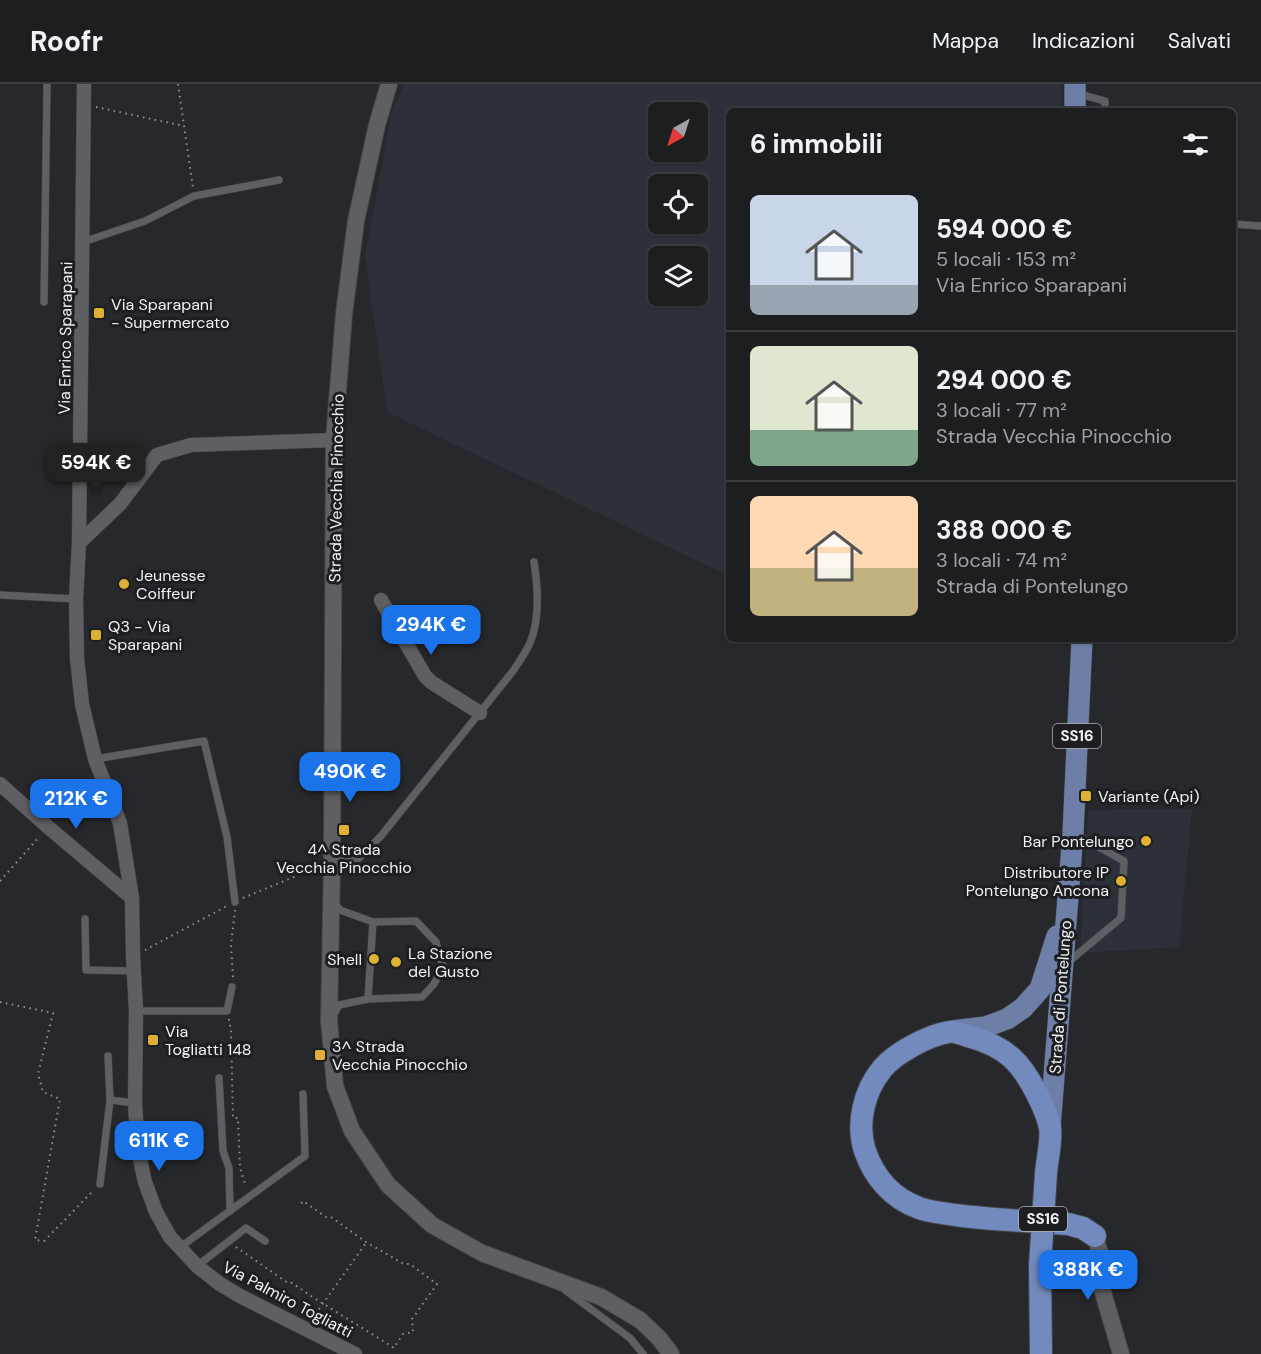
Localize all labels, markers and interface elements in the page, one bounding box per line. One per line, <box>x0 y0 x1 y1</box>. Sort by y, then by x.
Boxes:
text: Roofr <box>30 23 103 60</box>
text: Mappa <box>932 27 999 55</box>
text: Indicazioni <box>1032 27 1135 55</box>
text: Salvati <box>1168 27 1231 55</box>
north arrow <box>648 102 708 162</box>
map controls <box>648 102 708 306</box>
text: 6 immobili <box>750 127 883 161</box>
icon: filters <box>1179 128 1212 161</box>
button: locate <box>648 174 708 234</box>
text: 594 000 € <box>936 212 1073 246</box>
icon: home <box>798 219 870 291</box>
button: layers <box>648 246 708 306</box>
text: 5 locali · 153 m² <box>936 246 1076 272</box>
street label: Via Enrico Sparapani <box>54 261 77 415</box>
text: Via Enrico Sparapani <box>936 272 1127 298</box>
place label: Via Sparapani - Supermercato <box>111 294 230 333</box>
marker: Via Sparapani - Supermercato <box>92 306 106 320</box>
text: 294 000 € <box>936 363 1072 397</box>
icon: home <box>798 370 870 442</box>
street label: Strada Vecchia Pinocchio <box>324 393 349 583</box>
text: 3 locali · 77 m² <box>936 397 1067 423</box>
text: Strada Vecchia Pinocchio <box>936 423 1172 449</box>
pin: 594K € <box>47 443 145 494</box>
text: 594K € <box>60 449 132 475</box>
text: 388 000 € <box>936 513 1072 547</box>
icon: home <box>798 520 870 592</box>
text: 3 locali · 74 m² <box>936 547 1067 573</box>
place label: Jeunesse Coiffeur <box>136 565 206 604</box>
text: Strada di Pontelungo <box>936 573 1128 599</box>
marker: Jeunesse Coiffeur <box>117 577 131 591</box>
pin: 294K € <box>382 605 480 656</box>
text: 294K € <box>396 611 466 637</box>
place label: Q3 - Via Sparapani <box>108 616 182 655</box>
marker: Q3 - Via Sparapani <box>89 628 103 642</box>
road number: SS16 <box>1053 724 1101 748</box>
pin: 490K € <box>301 752 399 803</box>
text: 490K € <box>313 758 387 784</box>
pin: 212K € <box>27 779 125 830</box>
text: 212K € <box>44 785 108 811</box>
place label: Variante (Api) <box>1098 786 1199 807</box>
marker: Variante (Api) <box>1079 789 1093 803</box>
marker: 4^ Strada Vecchia Pinocchio <box>337 823 351 837</box>
place label: Bar Pontelungo <box>1023 831 1134 852</box>
marker: Bar Pontelungo <box>1139 834 1153 848</box>
place label: 4^ Strada Vecchia Pinocchio <box>276 839 412 878</box>
place label: Distributore IP Pontelungo Ancona <box>966 862 1109 901</box>
marker: Distributore IP Pontelungo Ancona <box>1114 874 1128 888</box>
street label: Strada di Pontelungo <box>1045 920 1076 1075</box>
place label: La Stazione del Gusto <box>408 943 493 982</box>
place label: Shell <box>327 949 362 970</box>
marker: Shell <box>367 952 381 966</box>
marker: La Stazione del Gusto <box>389 955 403 969</box>
place label: Via Togliatti 148 <box>165 1021 252 1060</box>
marker: Via Togliatti 148 <box>146 1033 160 1047</box>
place label: 3^ Strada Vecchia Pinocchio <box>332 1036 468 1075</box>
marker: 3^ Strada Vecchia Pinocchio <box>313 1048 327 1062</box>
pin: 611K € <box>110 1121 208 1172</box>
text: 611K € <box>129 1127 189 1153</box>
road number: SS16 <box>1019 1207 1067 1231</box>
pin: 388K € <box>1039 1250 1137 1301</box>
street label: Via Palmiro Togliatti <box>219 1256 356 1343</box>
text: 388K € <box>1053 1256 1123 1282</box>

